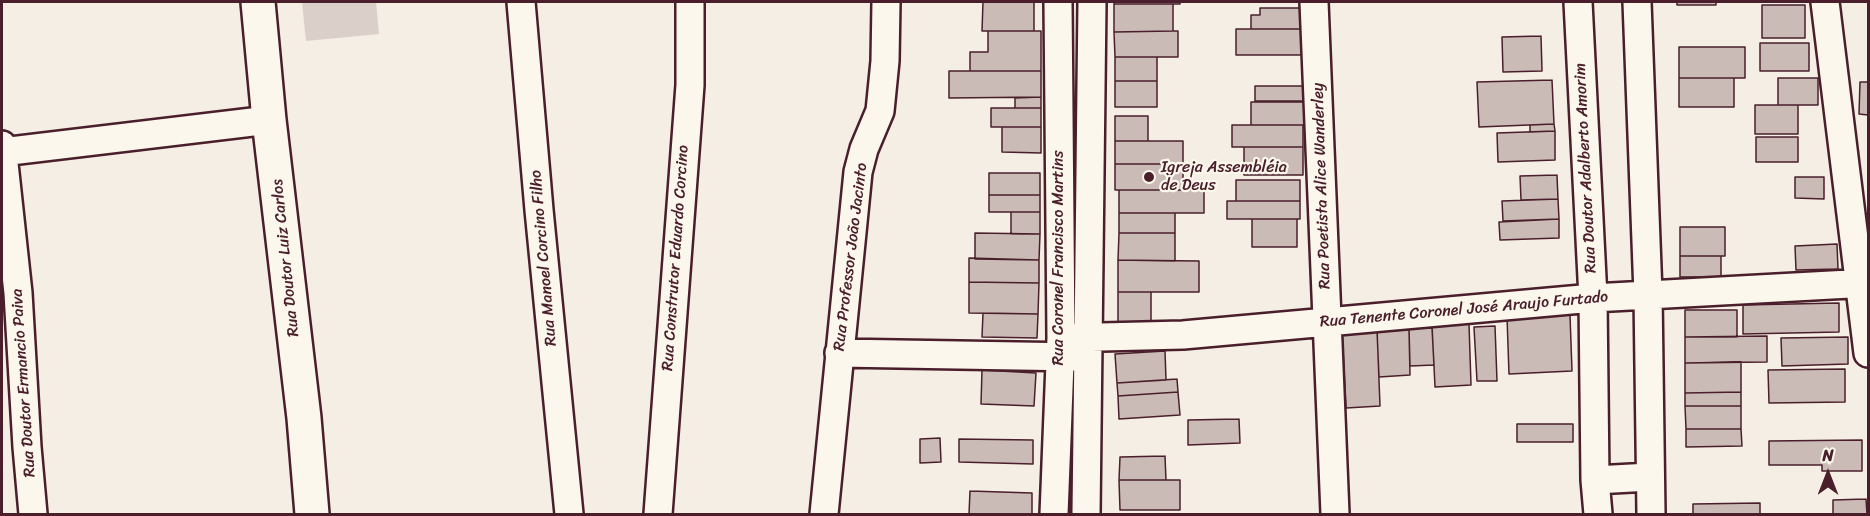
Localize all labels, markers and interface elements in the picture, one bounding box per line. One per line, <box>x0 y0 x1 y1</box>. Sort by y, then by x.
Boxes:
street label: Rua Doutor Adalberto Amorim <box>1571 62 1601 274</box>
street label: Rua Poetista Alice Wanderley <box>1309 82 1335 290</box>
street label: Rua Construtor Eduardo Corcino <box>659 144 693 372</box>
street label: Rua Coronel Francisco Martins <box>1049 150 1069 366</box>
place label: Igreja Assembléia de Deus <box>1161 158 1287 196</box>
street label: Rua Professor João Jacinto <box>830 162 872 352</box>
street label: Rua Manoel Corcino Filho <box>527 169 561 347</box>
marker: Igreja Assembléia de Deus <box>1142 170 1156 184</box>
street label: Rua Doutor Luiz Carlos <box>268 178 304 338</box>
street label: Rua Doutor Ermancio Paiva <box>8 288 40 478</box>
street label: Rua Tenente Coronel José Araujo Furtado <box>1319 288 1609 332</box>
text: N <box>1822 441 1834 470</box>
north arrow <box>1798 444 1858 504</box>

